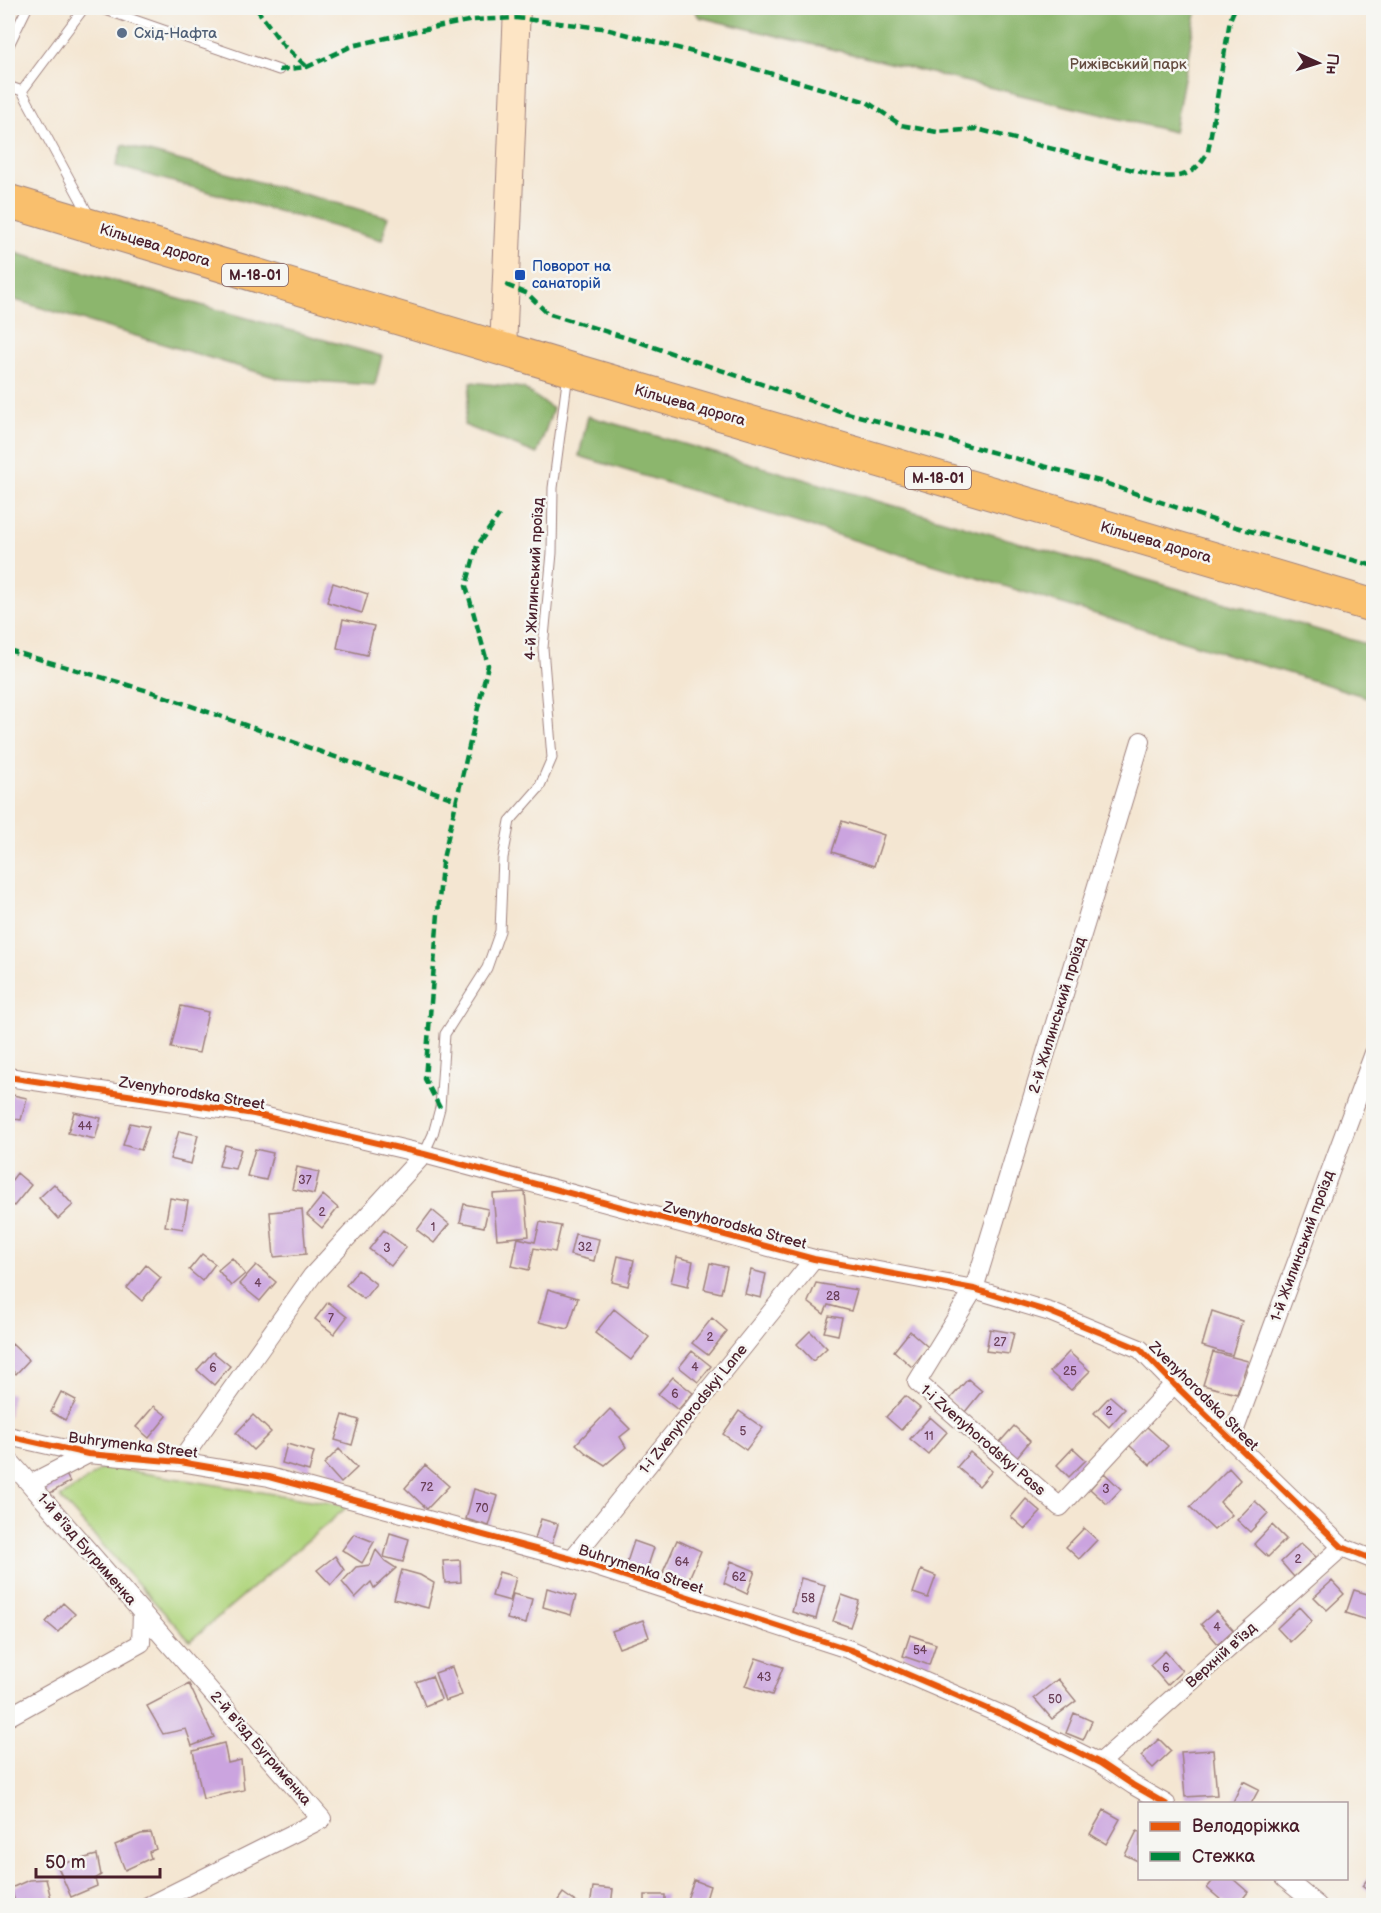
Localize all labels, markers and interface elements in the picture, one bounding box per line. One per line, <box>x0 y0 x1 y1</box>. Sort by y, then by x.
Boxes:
place label: Схід-Нафта <box>134 24 217 43</box>
marker: Схід-Нафта <box>115 26 129 40</box>
north arrow <box>1288 33 1348 93</box>
text: Пн <box>1321 53 1342 75</box>
park label: Рижівський парк <box>1069 55 1187 74</box>
street label: Кільцева дорога <box>97 220 213 271</box>
place label: Поворот на санаторій <box>532 257 611 293</box>
road number: М-18-01 <box>222 264 288 286</box>
marker: Поворот на санаторій <box>513 268 527 282</box>
street label: Кільцева дорога <box>632 381 748 430</box>
road number: М-18-01 <box>905 467 971 489</box>
street label: 4-й Жилинський проїзд <box>521 497 548 661</box>
street label: Кільцева дорога <box>1098 518 1214 567</box>
street label: 2-й Жилинський проїзд <box>1025 935 1090 1096</box>
street label: Zvenyhorodska Street <box>117 1072 267 1114</box>
house number: 44 <box>78 1119 93 1134</box>
street label: 1-й Жилинський проїзд <box>1266 1168 1339 1324</box>
house number: 37 <box>298 1173 312 1188</box>
street label: Zvenyhorodska Street <box>660 1197 809 1254</box>
house number: 2 <box>318 1205 326 1220</box>
house number: 1 <box>431 1220 435 1235</box>
house number: 32 <box>578 1240 592 1255</box>
house number: 3 <box>383 1241 391 1256</box>
house number: 4 <box>254 1276 262 1291</box>
house number: 28 <box>826 1289 840 1304</box>
house number: 7 <box>328 1311 334 1326</box>
house number: 2 <box>706 1330 714 1345</box>
house number: 27 <box>994 1335 1007 1350</box>
street label: Zvenyhorodska Street <box>1144 1337 1263 1455</box>
street label: 1-i Zvenyhorodskyi Lane <box>635 1340 752 1478</box>
house number: 4 <box>691 1360 699 1375</box>
house number: 6 <box>209 1361 217 1376</box>
house number: 25 <box>1063 1364 1077 1379</box>
street label: 1-i Zvenyhorodskyi Pass <box>916 1381 1050 1500</box>
house number: 6 <box>671 1387 679 1402</box>
house number: 2 <box>1105 1404 1113 1419</box>
house number: 5 <box>740 1424 747 1439</box>
street label: Buhrymenka Street <box>67 1428 199 1463</box>
house number: 11 <box>924 1429 934 1444</box>
house number: 72 <box>421 1480 433 1495</box>
house number: 3 <box>1102 1482 1110 1497</box>
street label: 1-й в'їзд Бугрименка <box>33 1489 141 1609</box>
house number: 70 <box>476 1501 488 1516</box>
street label: Buhrymenka Street <box>576 1540 706 1599</box>
house number: 2 <box>1294 1552 1302 1567</box>
house number: 64 <box>675 1555 690 1570</box>
house number: 62 <box>732 1570 746 1585</box>
house number: 58 <box>801 1591 815 1606</box>
street label: Верхній в'їзд <box>1182 1619 1261 1692</box>
house number: 4 <box>1213 1620 1221 1635</box>
house number: 54 <box>913 1643 928 1658</box>
house number: 6 <box>1162 1661 1170 1676</box>
house number: 43 <box>757 1670 771 1685</box>
street label: 2-й в'їзд Бугрименка <box>206 1687 316 1810</box>
house number: 50 <box>1048 1692 1062 1707</box>
legend <box>1138 1802 1348 1880</box>
text: Велодоріжка <box>1192 1816 1300 1837</box>
scale bar <box>36 1841 160 1879</box>
text: Стежка <box>1192 1846 1255 1867</box>
text: 50 m <box>45 1852 86 1873</box>

